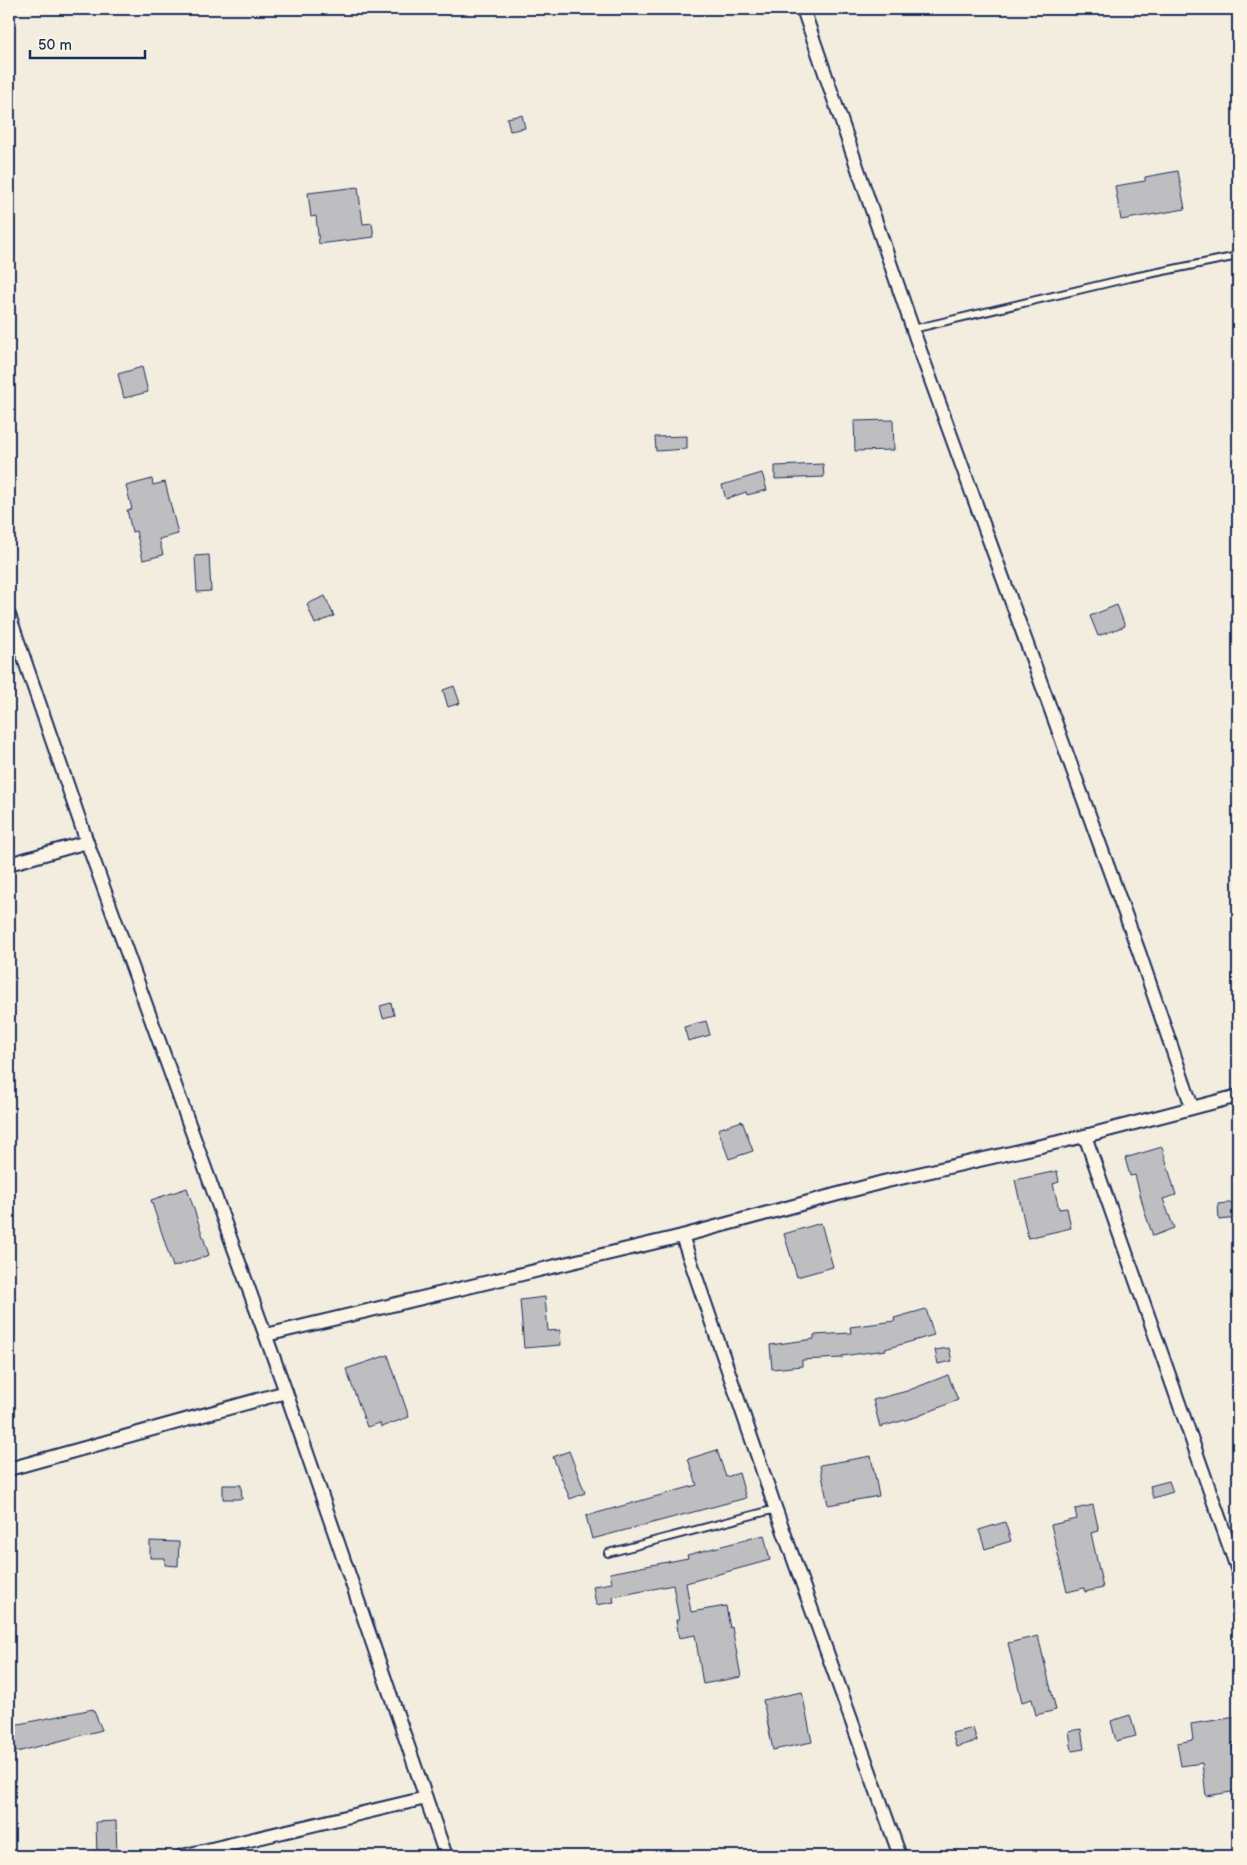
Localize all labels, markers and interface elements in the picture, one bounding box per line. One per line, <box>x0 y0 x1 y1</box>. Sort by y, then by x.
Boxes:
scale bar <box>30 28 145 60</box>
text: 50 m <box>38 36 72 55</box>

